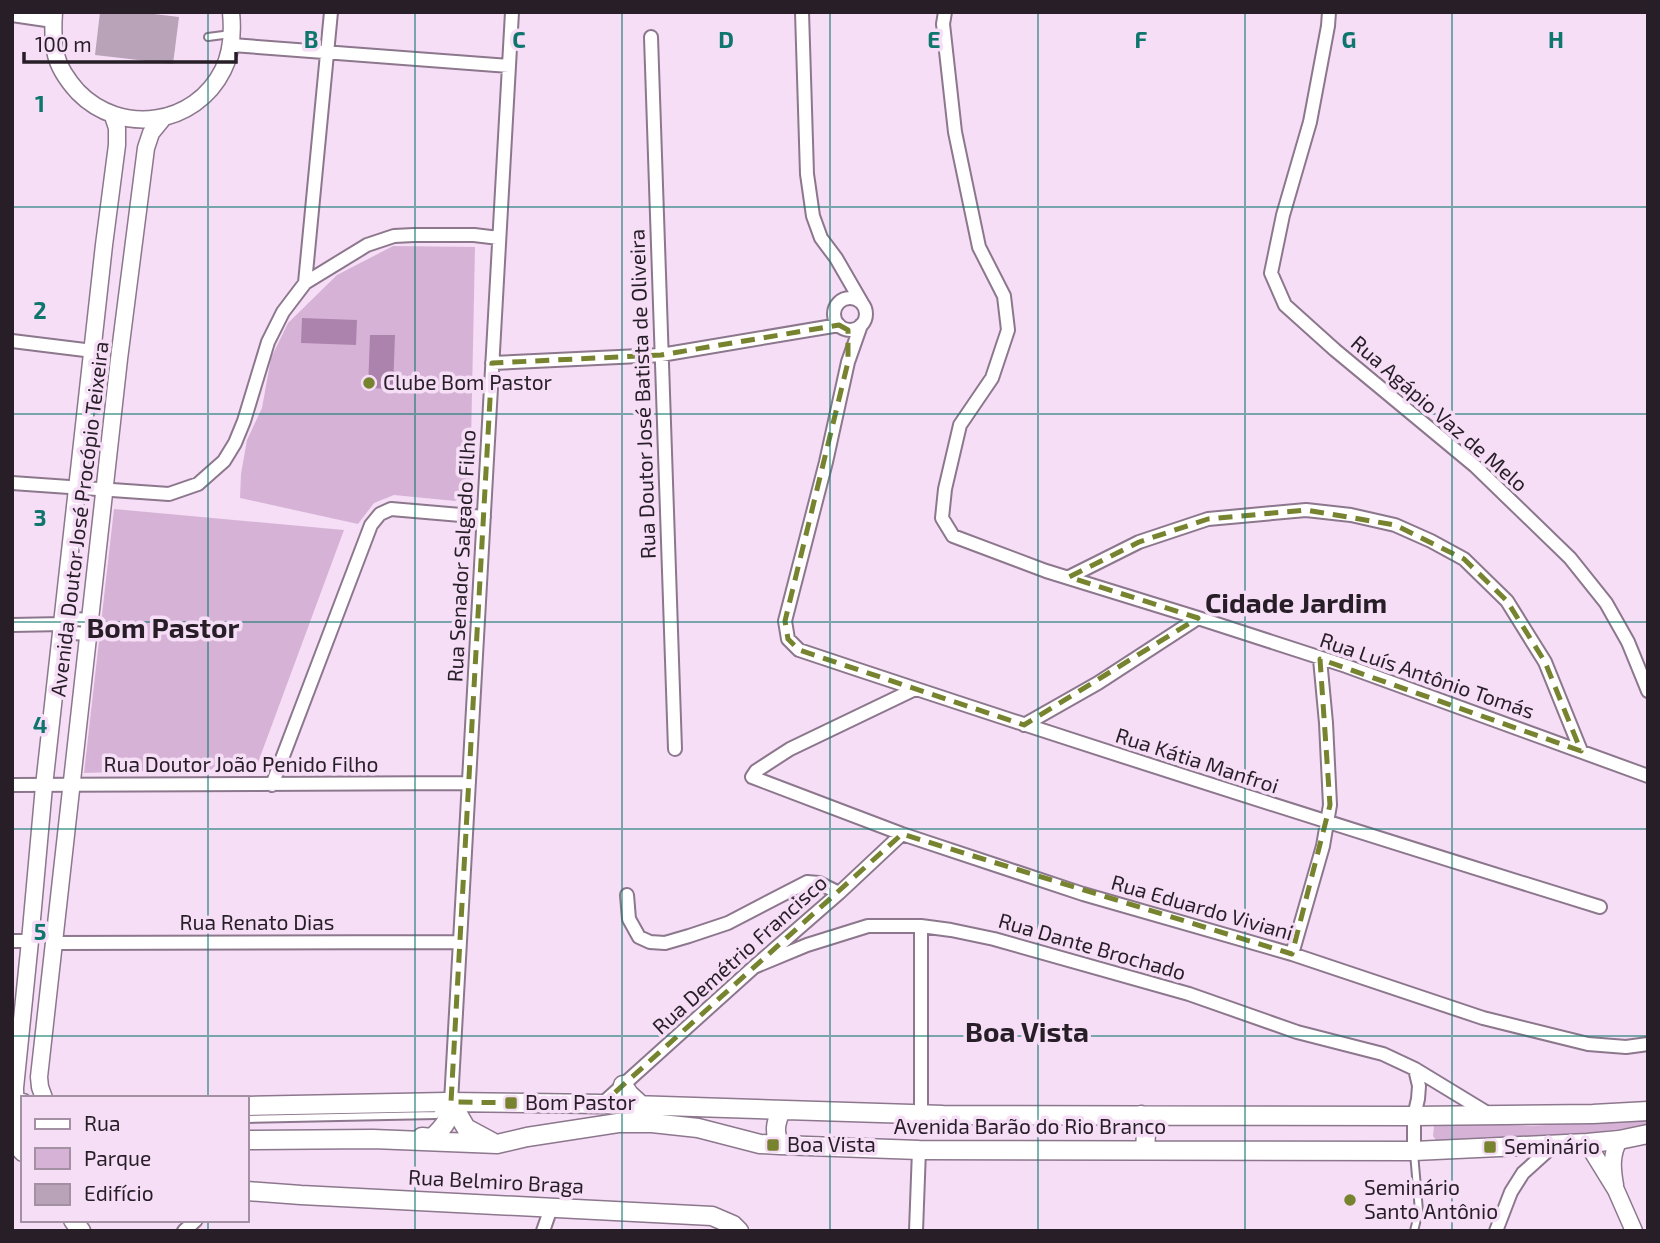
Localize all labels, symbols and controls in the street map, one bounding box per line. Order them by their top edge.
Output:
scale bar [24,21,236,65]
text: B [304,25,318,53]
text: C [512,25,526,53]
text: D [718,25,734,53]
text: E [927,25,941,53]
text: F [1135,25,1148,53]
text: G [1342,25,1356,53]
text: H [1548,25,1564,53]
text: 100 m [35,31,92,56]
text: 1 [35,89,45,117]
street label: Rua Doutor José Batista de Oliveira [623,229,660,560]
text: 2 [33,296,47,324]
street label: Rua Agápio Vaz de Melo [1347,330,1533,496]
street label: Avenida Doutor José Procópio Teixeira [44,340,113,698]
place label: Clube Bom Pastor [383,369,553,394]
marker: Clube Bom Pastor [361,375,377,391]
street label: Rua Senador Salgado Filho [441,429,480,683]
text: 3 [33,503,47,531]
district label: Cidade Jardim [1205,585,1387,619]
district label: Bom Pastor [86,610,240,644]
street label: Rua Luís Antônio Tomás [1317,626,1538,723]
text: 4 [33,710,47,738]
street label: Rua Kátia Manfroi [1113,721,1282,798]
street label: Rua Doutor João Penido Filho [104,751,378,776]
street label: Rua Demétrio Francisco [647,869,831,1039]
street label: Rua Eduardo Viviani [1109,869,1296,944]
street label: Rua Dante Brochado [996,907,1189,984]
street label: Rua Renato Dias [179,909,335,934]
text: 5 [34,917,46,945]
district label: Boa Vista [965,1014,1089,1048]
place label: Bom Pastor [525,1089,636,1114]
marker: Bom Pastor [503,1095,519,1111]
legend [21,1096,248,1222]
text: Rua [84,1110,120,1135]
street label: Avenida Barão do Rio Branco [894,1113,1166,1138]
place label: Boa Vista [787,1131,876,1156]
place label: Seminário [1504,1133,1600,1158]
marker: Boa Vista [765,1137,781,1153]
marker: Seminário [1482,1139,1498,1155]
text: Parque [84,1145,151,1170]
street label: Rua Belmiro Braga [407,1163,585,1198]
place label: Seminário Santo Antônio [1364,1174,1498,1223]
text: Edifício [84,1180,154,1205]
marker: Seminário Santo Antônio [1342,1192,1358,1208]

